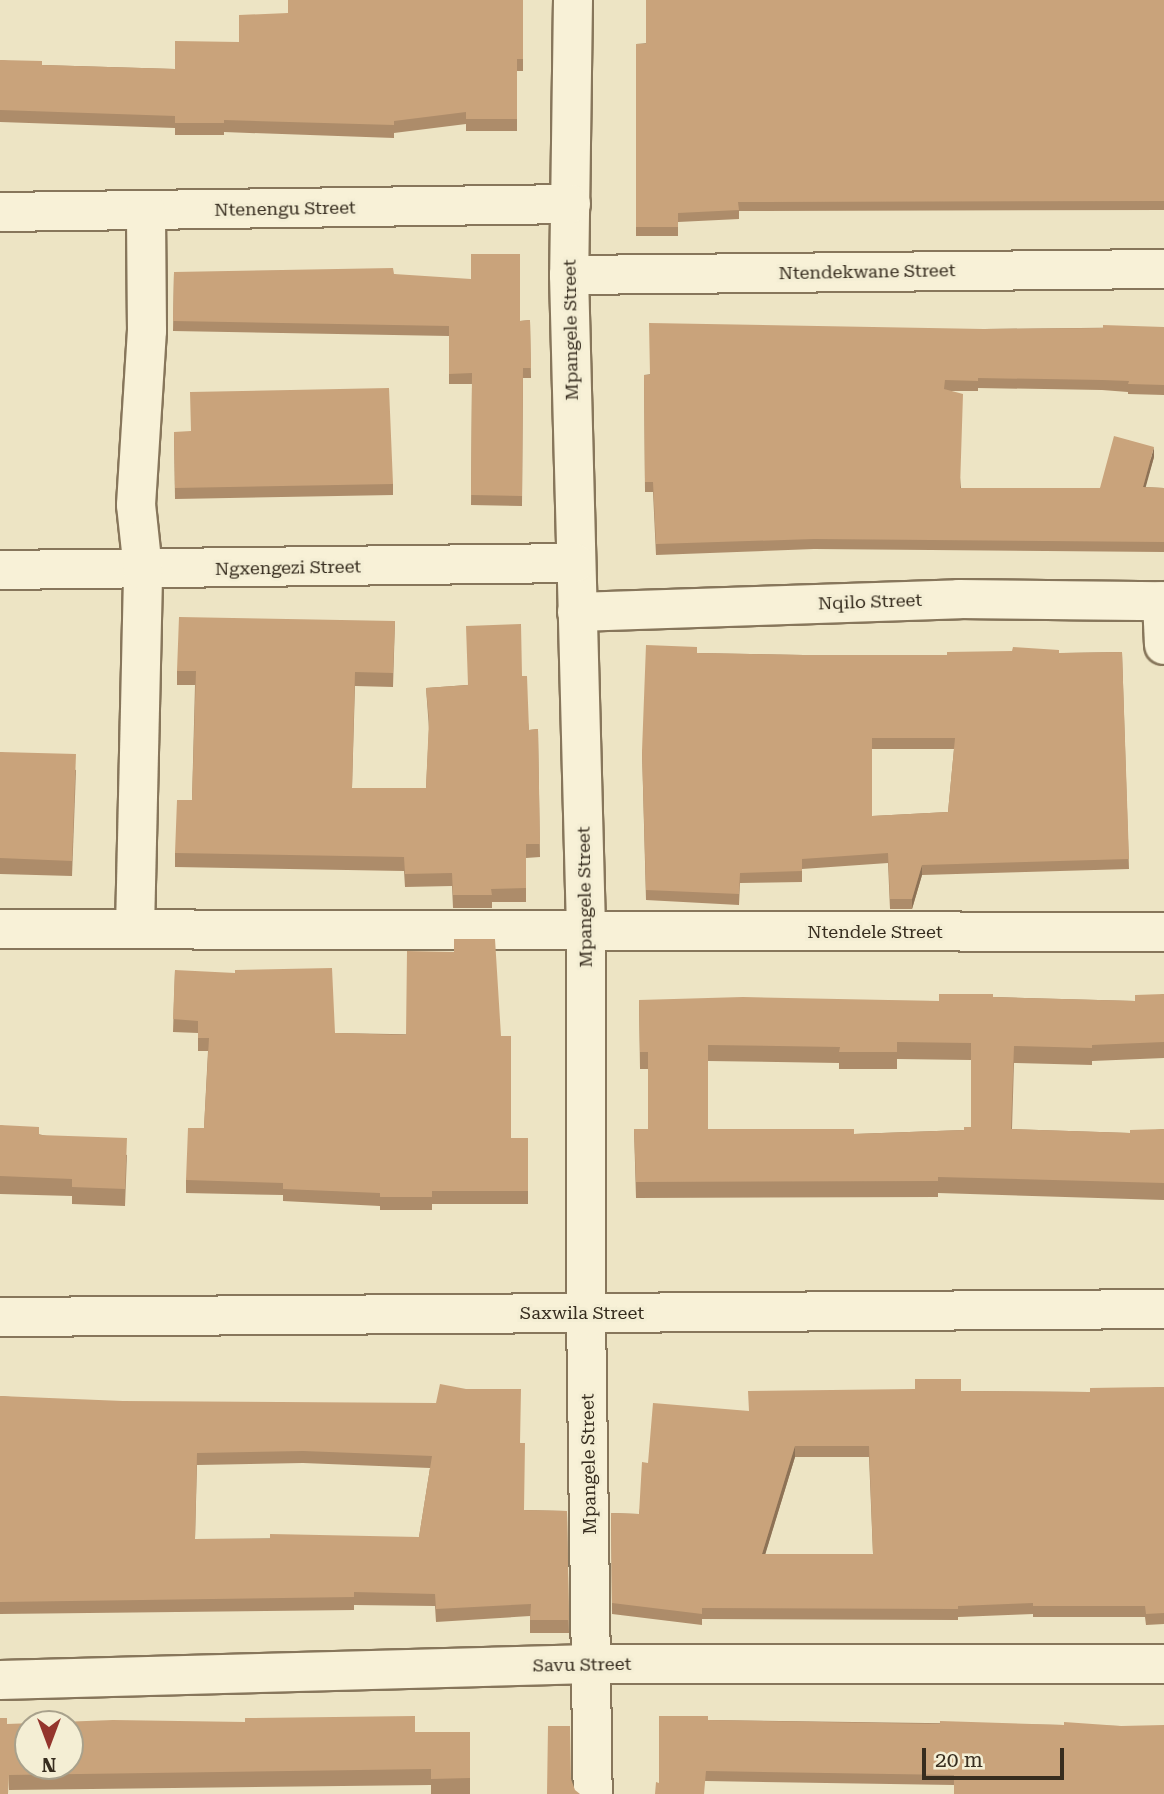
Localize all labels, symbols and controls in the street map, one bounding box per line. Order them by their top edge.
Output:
street label: Ntenengu Street [214,197,356,221]
street label: Mpangele Street [559,259,583,401]
street label: Ntendekwane Street [778,260,956,284]
street label: Ngxengezi Street [215,556,361,580]
street label: Nqilo Street [818,589,922,615]
street label: Mpangele Street [573,826,597,968]
street label: Ntendele Street [807,921,943,943]
street label: Saxwila Street [520,1302,644,1324]
street label: Mpangele Street [577,1393,601,1535]
street label: Savu Street [533,1653,631,1677]
north arrow [14,1710,84,1780]
scale bar [926,1734,1068,1778]
text: 20 m [935,1748,983,1772]
text: N [42,1753,56,1776]

